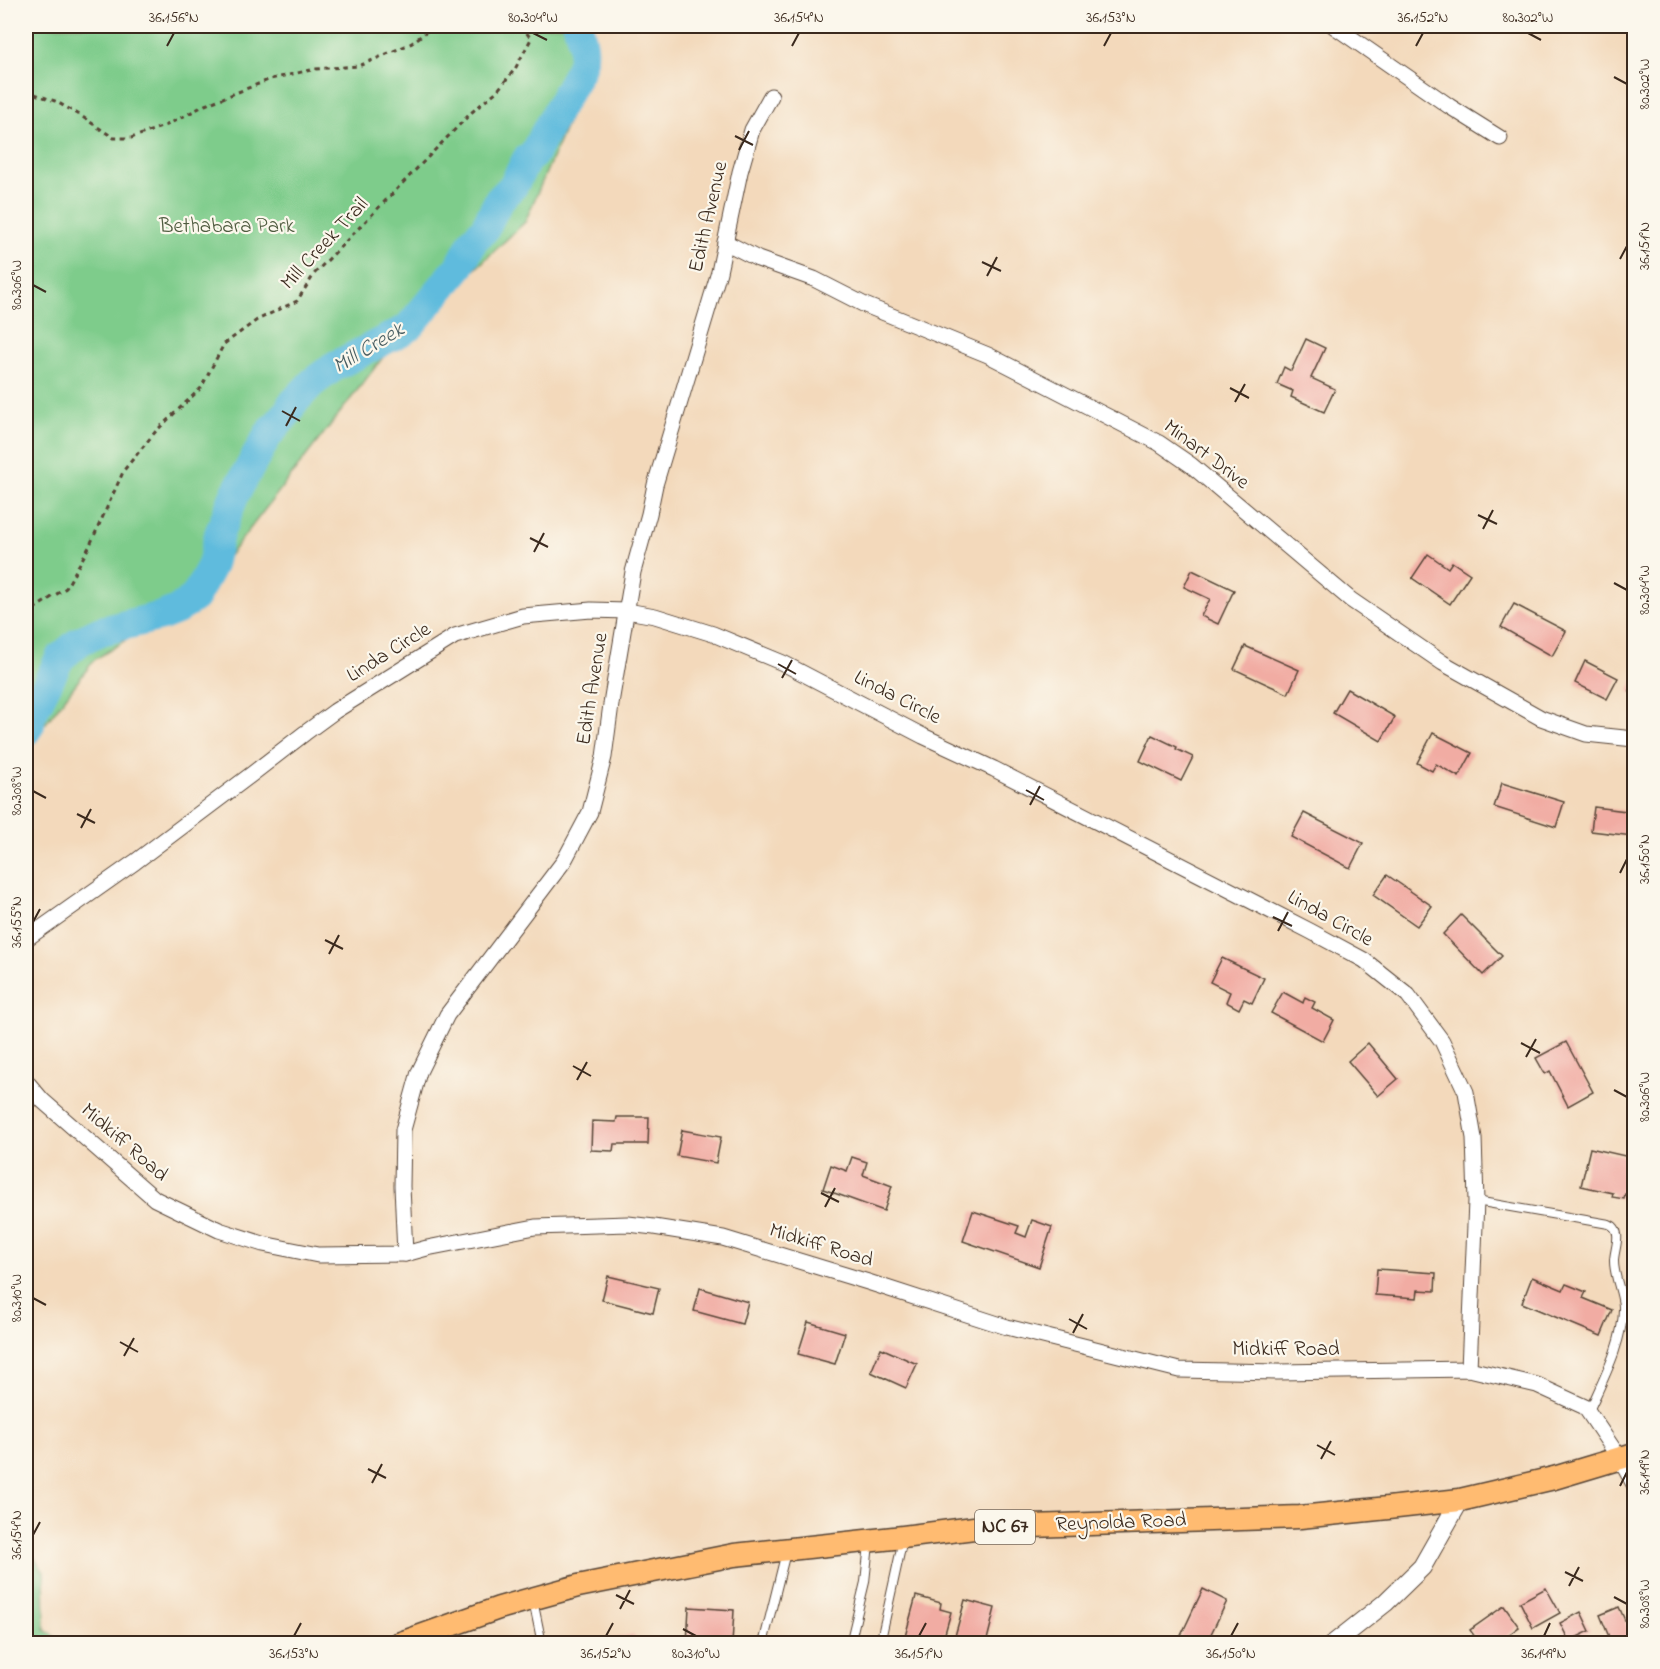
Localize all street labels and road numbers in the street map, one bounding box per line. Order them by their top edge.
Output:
street label: Edith Avenue [682,158,736,276]
street label: Mill Creek Trail [274,191,376,297]
street label: Minart Drive [1157,413,1256,498]
street label: Linda Circle [341,615,437,691]
street label: Edith Avenue [569,630,617,747]
street label: Linda Circle [848,663,946,733]
street label: Linda Circle [1281,883,1379,955]
street label: Midkiff Road [74,1096,174,1190]
street label: Midkiff Road [765,1216,877,1276]
street label: Midkiff Road [1232,1335,1340,1365]
street label: Reynolda Road [1055,1506,1187,1542]
road number: NC 67 [975,1510,1035,1544]

